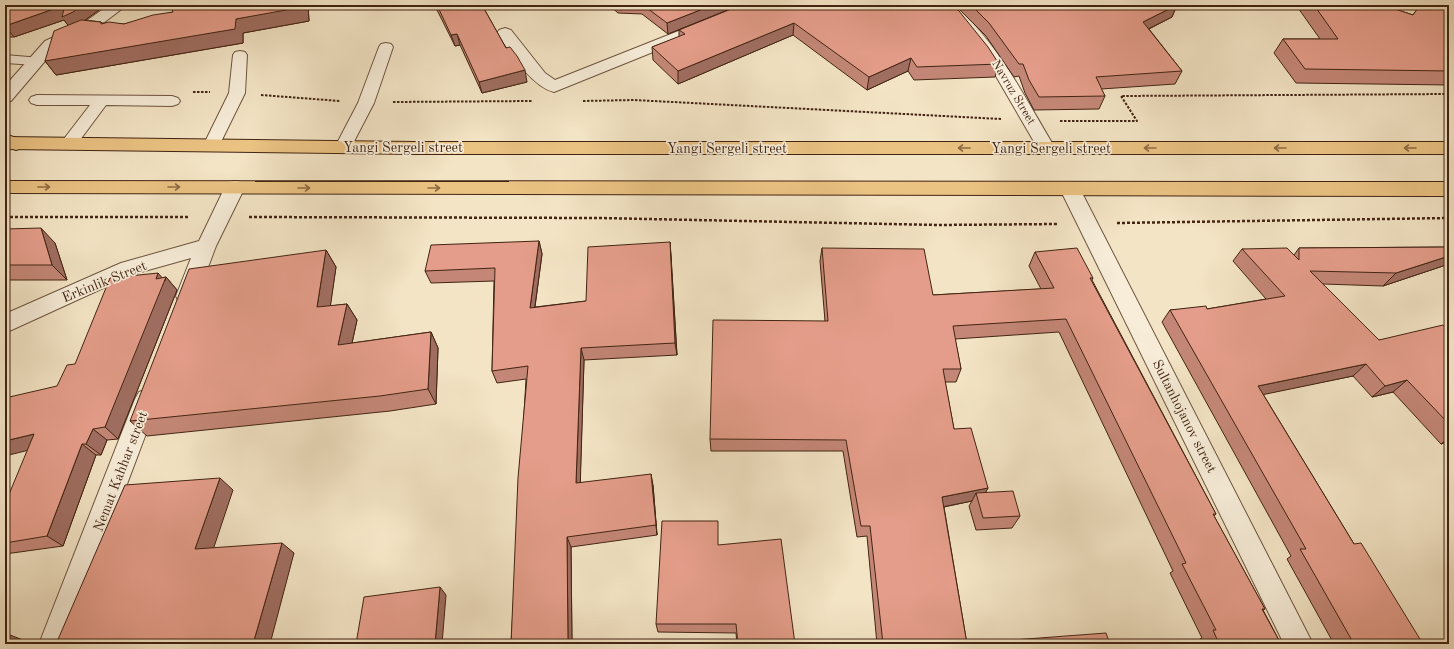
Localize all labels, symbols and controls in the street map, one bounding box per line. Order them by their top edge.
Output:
street label: Navruz Street [989,58,1037,127]
street label: Yangi Sergeli street [343,141,463,155]
street label: Yangi Sergeli street [667,142,787,156]
street label: Yangi Sergeli street [991,142,1111,156]
one-way arrow [958,144,971,152]
one-way arrow [1144,144,1157,152]
one-way arrow [1274,144,1287,152]
one-way arrow [1404,144,1417,152]
one-way arrow [37,183,50,191]
one-way arrow [167,183,180,191]
one-way arrow [297,184,310,192]
one-way arrow [427,184,440,192]
street label: Erkinlik Street [60,259,149,305]
street label: Sultanhojanov street [1149,358,1219,475]
street label: Nemat Kahhar street [91,409,150,534]

